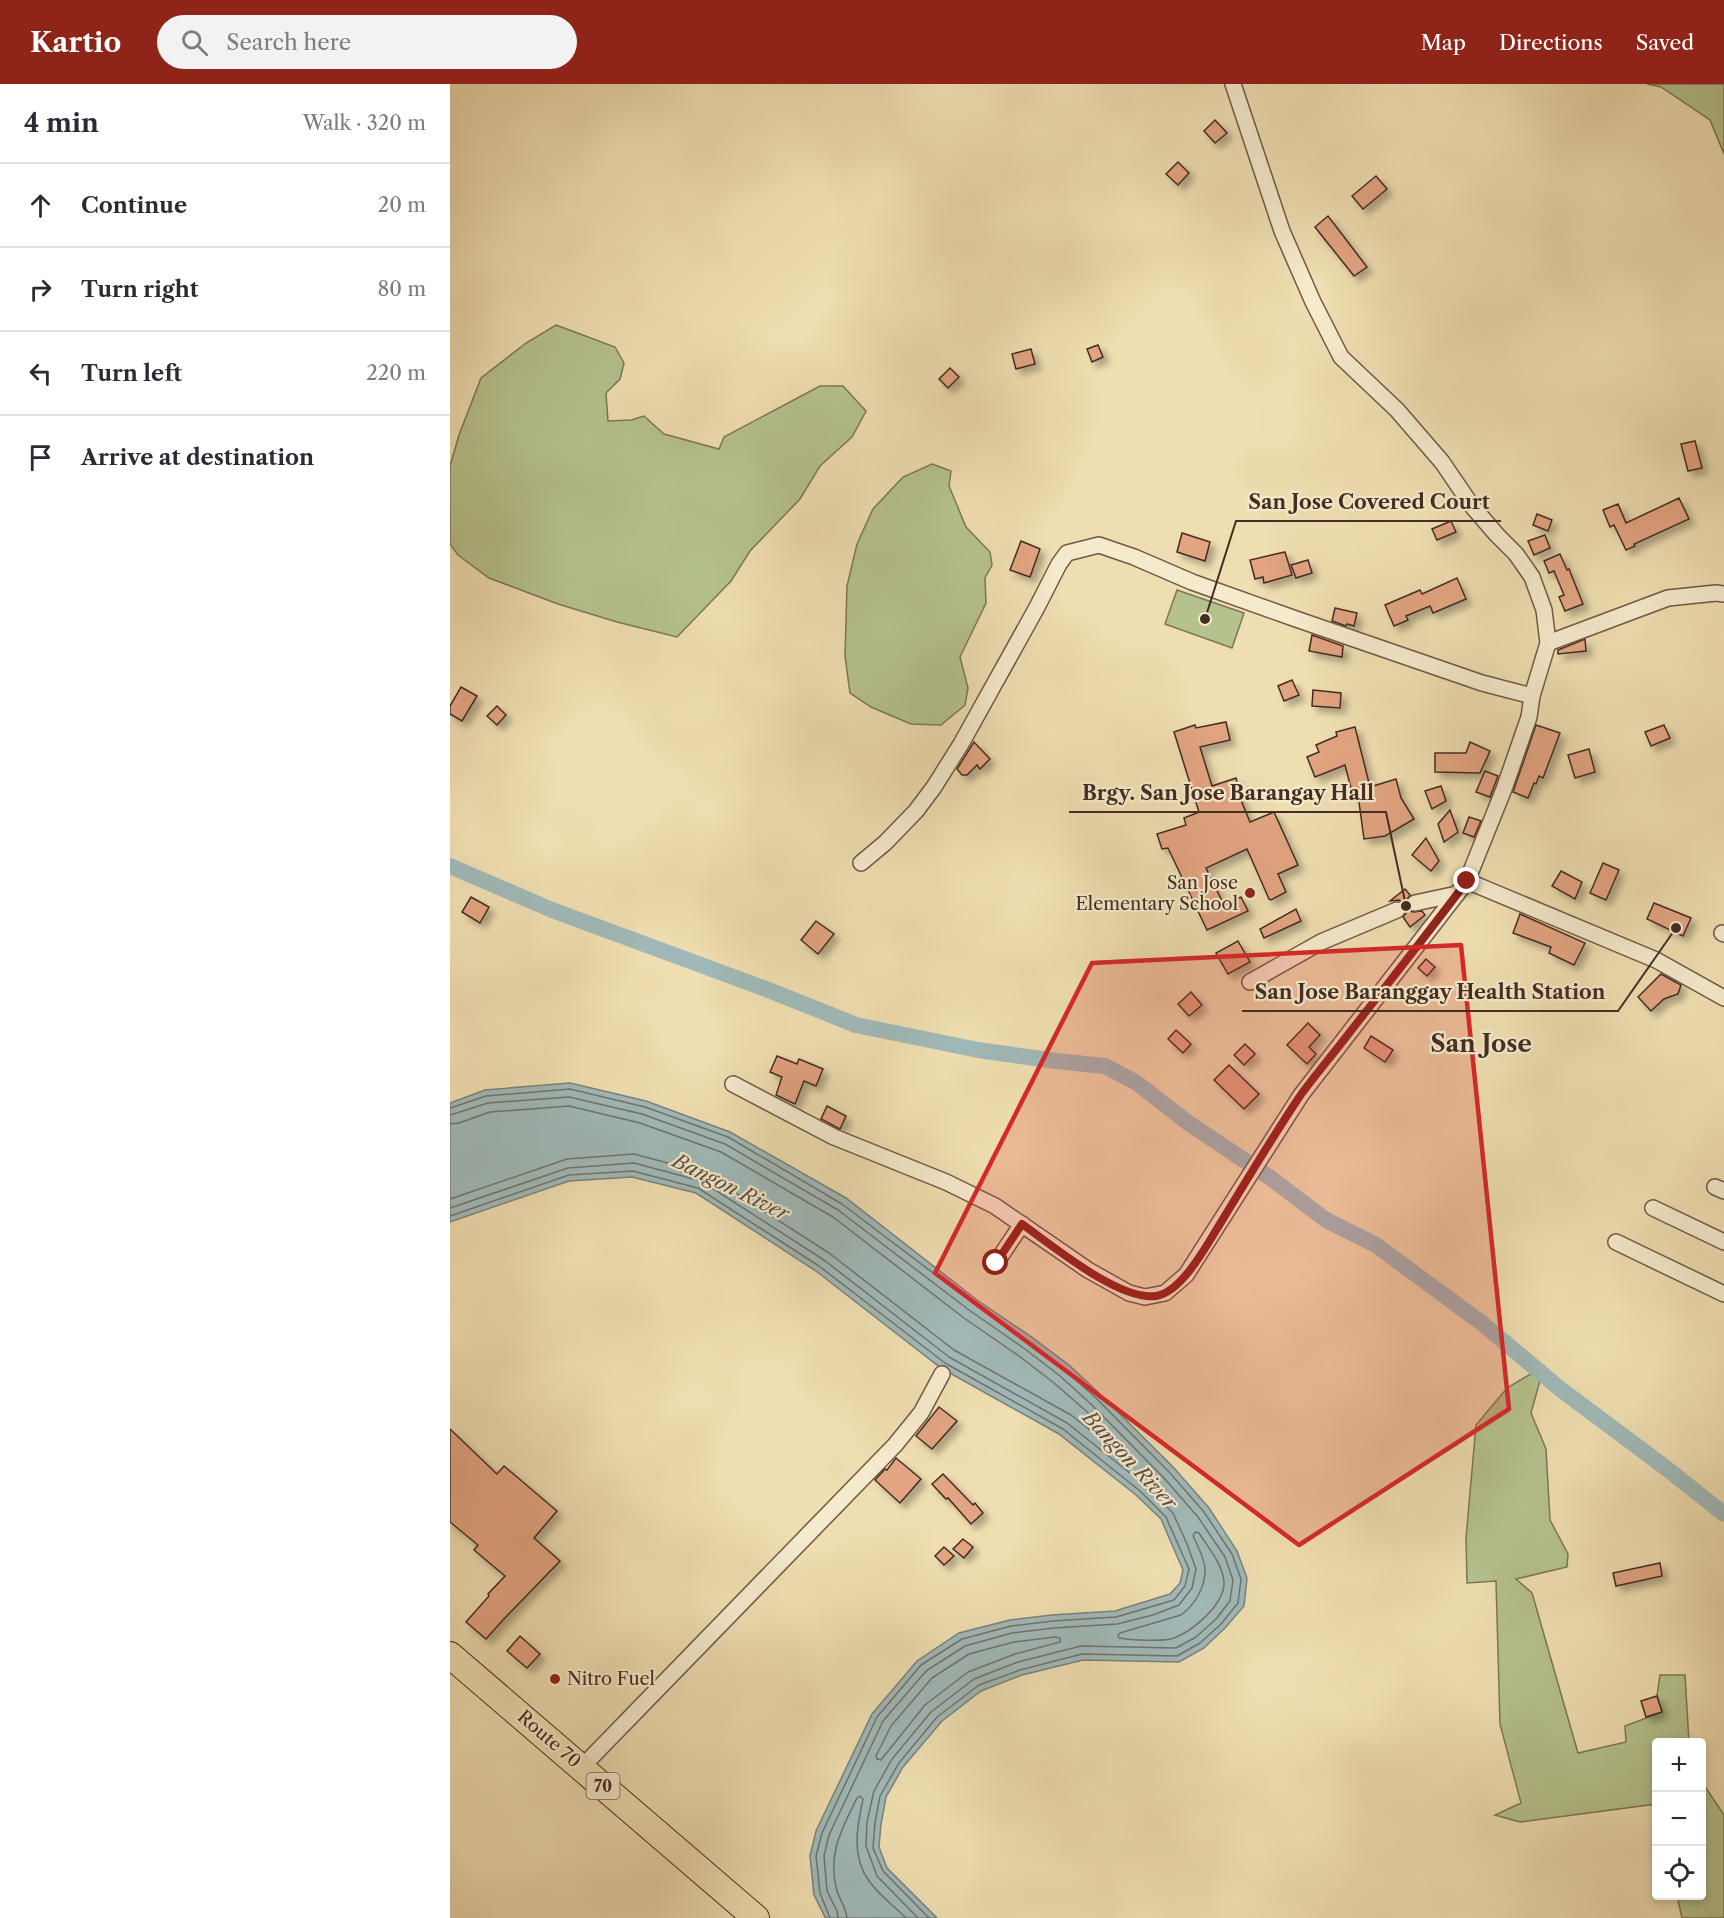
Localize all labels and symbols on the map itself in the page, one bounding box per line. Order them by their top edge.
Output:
callout: San Jose Covered Court [1236,483,1501,521]
text: San Jose Covered Court [1248,490,1490,514]
callout: Brgy. San Jose Barangay Hall [1069,774,1386,812]
text: Brgy. San Jose Barangay Hall [1082,781,1374,805]
route end [1453,867,1479,893]
place label: San Jose Elementary School [1075,872,1238,915]
marker: San Jose Elementary School [1243,886,1257,900]
callout: San Jose Baranggay Health Station [1242,973,1618,1011]
text: San Jose Baranggay Health Station [1255,980,1606,1004]
district label: San Jose [1430,1029,1532,1058]
water label: Bangon River [667,1148,795,1226]
route start [982,1249,1008,1275]
water label: Bangon River [1077,1404,1183,1516]
place label: Nitro Fuel [567,1668,655,1690]
marker: Nitro Fuel [548,1672,562,1686]
street label: Route 70 [513,1706,585,1772]
road number: 70 [586,1773,620,1799]

